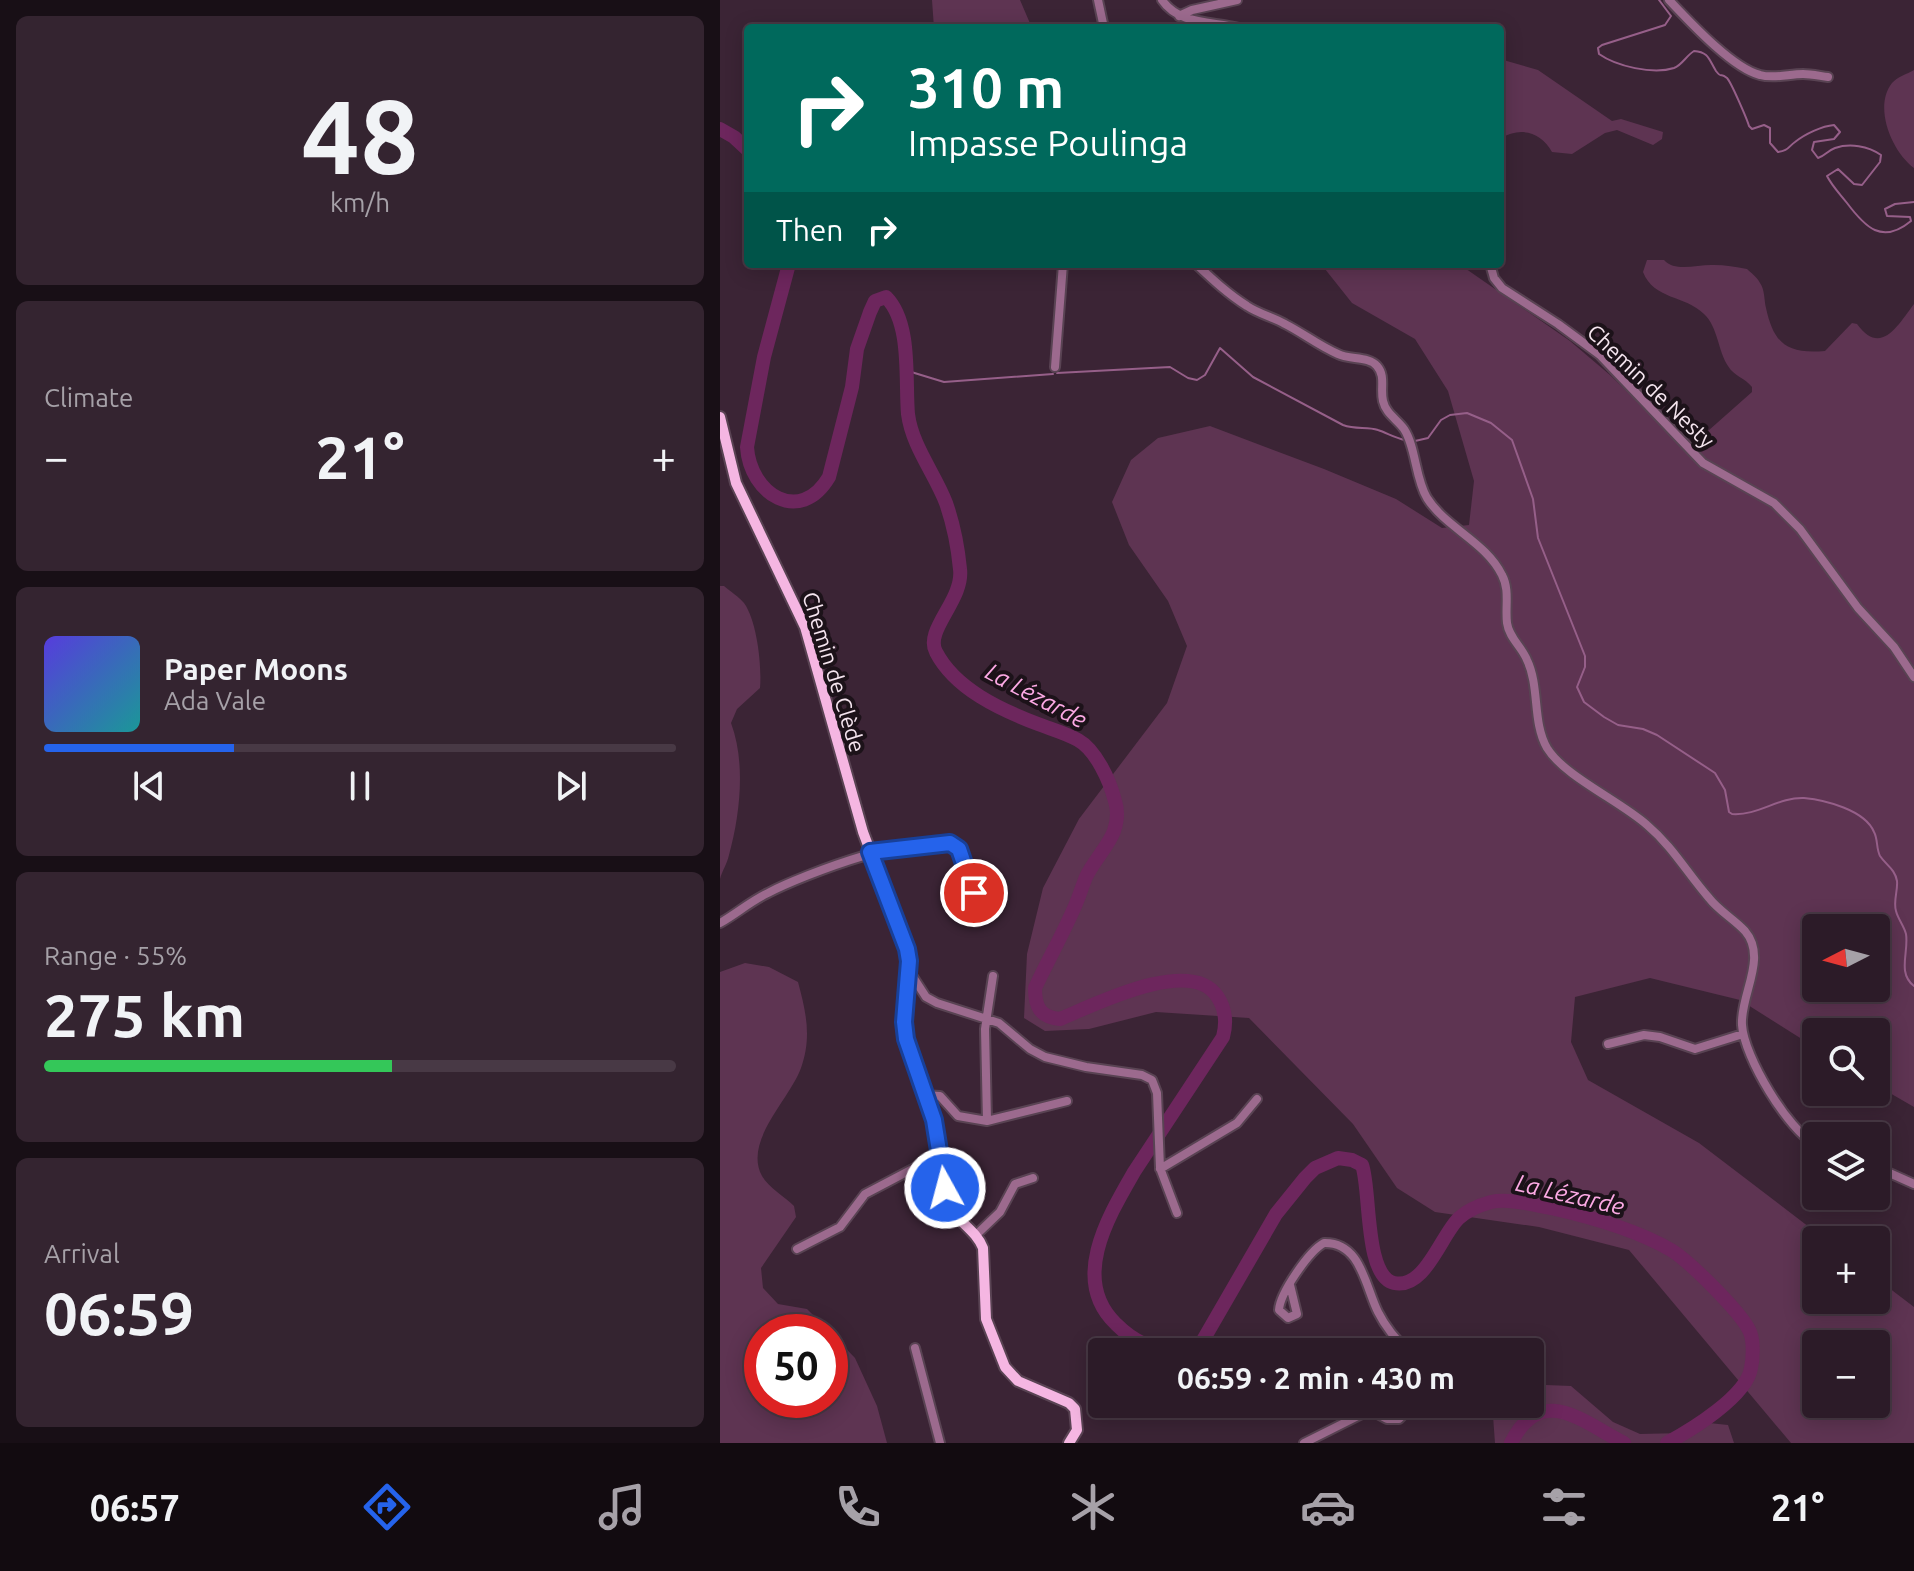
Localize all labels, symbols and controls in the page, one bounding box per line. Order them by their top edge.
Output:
icon: right [776,56,880,160]
text: 310 m [908,56,1064,119]
text: 48 [301,77,419,194]
text: Impasse Poulinga [908,122,1188,163]
text: km/h [330,188,390,217]
icon: right [860,208,904,252]
text: Then [776,213,844,247]
street label: Chemin de Nesty [1583,319,1720,453]
text: Climate [44,383,133,412]
text: 21° [316,423,404,490]
text: − [44,432,69,481]
text: + [651,432,676,481]
street label: Chemin de Clède [798,589,871,755]
text: Paper Moons [164,652,348,686]
water label: La Lézarde [981,658,1091,733]
text: Ada Vale [164,686,266,715]
icon: previous [127,764,171,808]
icon: pause [338,764,382,808]
icon: next [549,764,593,808]
pin [940,859,1008,927]
icon: arrive [952,871,996,915]
north arrow [1802,914,1890,1002]
map controls [1802,914,1890,1418]
text: Range · 55% [44,941,187,970]
text: 275 km [44,981,245,1048]
button: search [1802,1018,1890,1106]
button: layers [1802,1122,1890,1210]
position arrow [903,1146,987,1230]
water label: La Lézarde [1513,1169,1627,1220]
button: + [1802,1226,1890,1314]
text: Arrival [44,1239,120,1268]
text: 06:59 [44,1279,194,1346]
speed limit sign: 50 [744,1314,848,1418]
button: − [1802,1330,1890,1418]
text: 06:59 · 2 min · 430 m [1177,1361,1455,1395]
icon: directions [359,1479,415,1535]
icon: music [594,1479,650,1535]
icon: phone [830,1479,886,1535]
icon: climate [1065,1479,1121,1535]
icon: car [1300,1479,1356,1535]
icon: filters [1536,1479,1592,1535]
text: 06:57 [90,1487,180,1528]
text: 21° [1771,1487,1824,1528]

